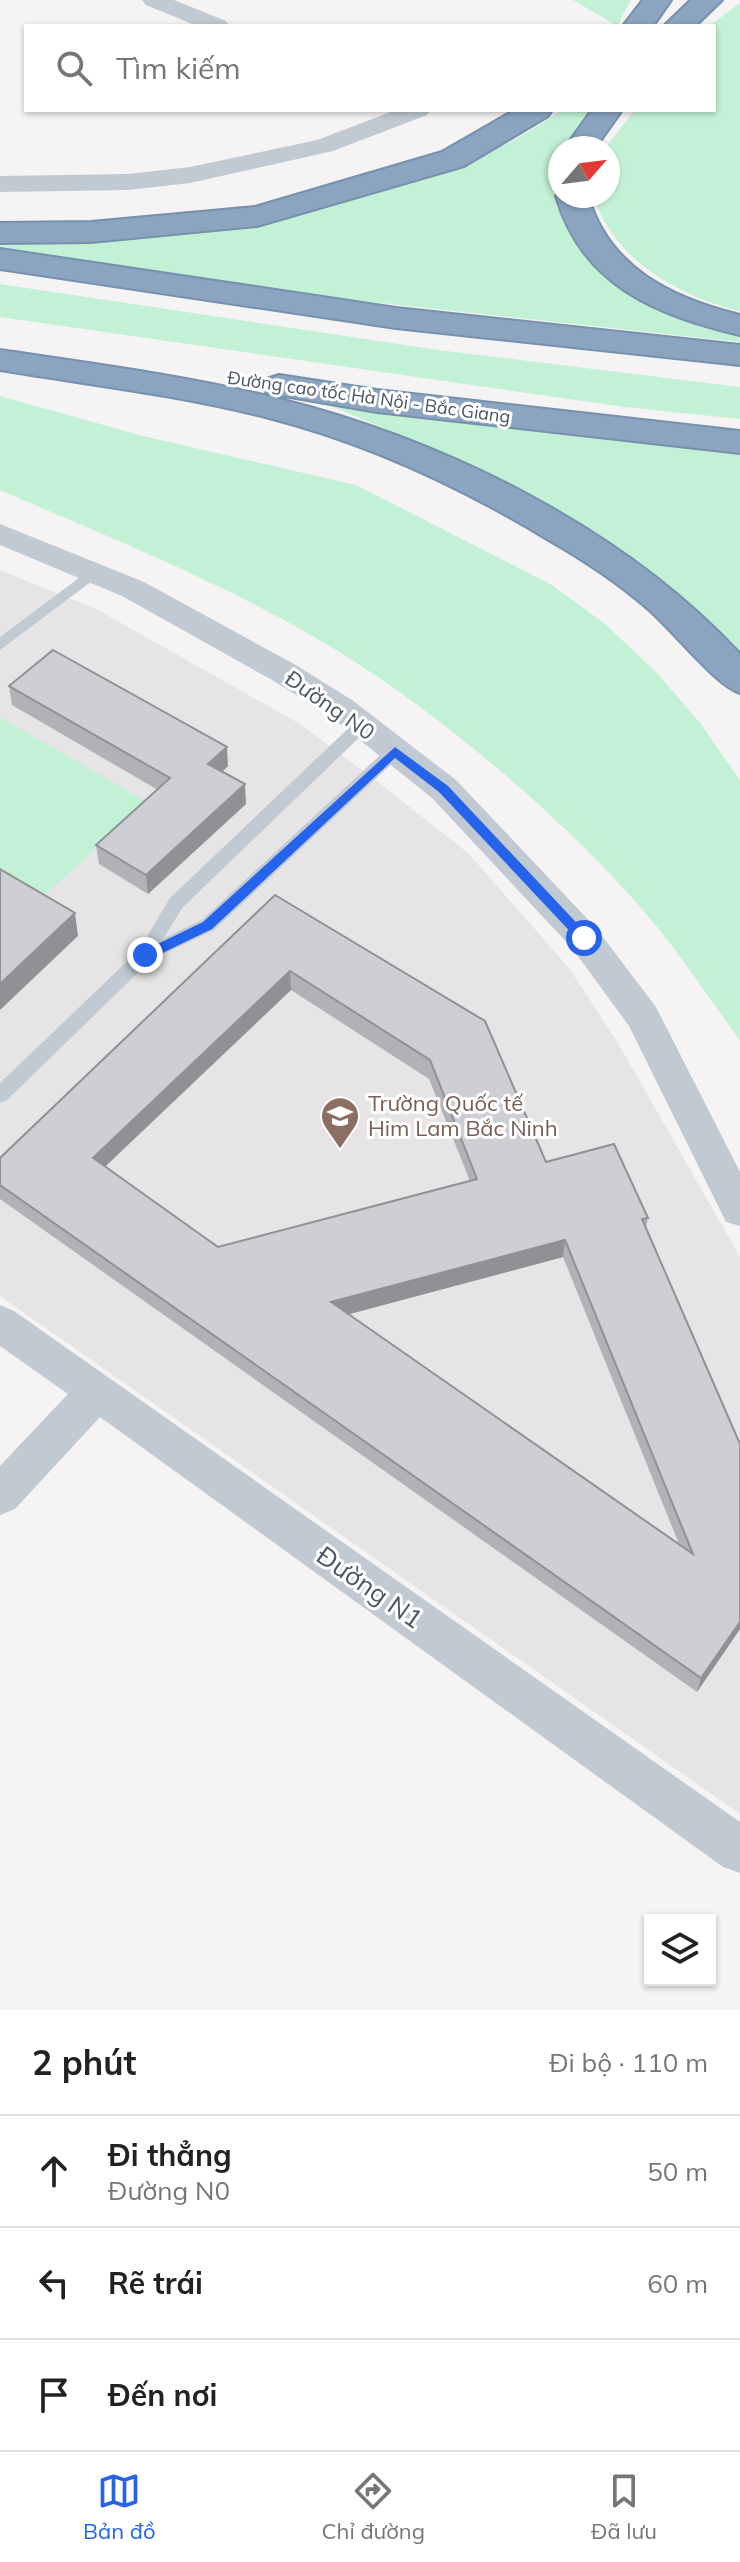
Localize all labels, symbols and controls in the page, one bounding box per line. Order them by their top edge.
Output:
search box [24,24,716,112]
icon: search [52,46,96,90]
text: Tìm kiếm [116,49,241,87]
north arrow [548,136,620,208]
street label: Đường cao tốc Hà Nội - Bắc Giang [226,366,512,428]
street label: Đường N0 [280,664,380,746]
route start [566,920,602,956]
route end [127,937,163,973]
place label: Trường Quốc tế Him Lam Bắc Ninh [368,1089,558,1142]
school or university icon: Trường Quốc tế Him Lam Bắc Ninh [319,1095,361,1150]
street label: Đường N1 [311,1538,429,1636]
map controls [644,1914,716,1986]
button: layers [644,1914,716,1986]
text: 2 phút [32,2041,136,2084]
text: Đi bộ · 110 m [549,2046,708,2079]
text: Đi thẳng [108,2136,232,2174]
icon: ahead [32,2149,76,2193]
text: 50 m [647,2155,708,2188]
text: Đường N0 [108,2174,230,2207]
icon: left [32,2261,76,2305]
text: Rẽ trái [108,2264,203,2302]
text: 60 m [647,2267,708,2300]
icon: arrive [32,2373,76,2417]
text: Đến nơi [108,2376,217,2414]
tab: Bản đồ [83,2469,156,2545]
tab: Chỉ đường [321,2469,425,2545]
tab: Đã lưu [591,2469,657,2545]

